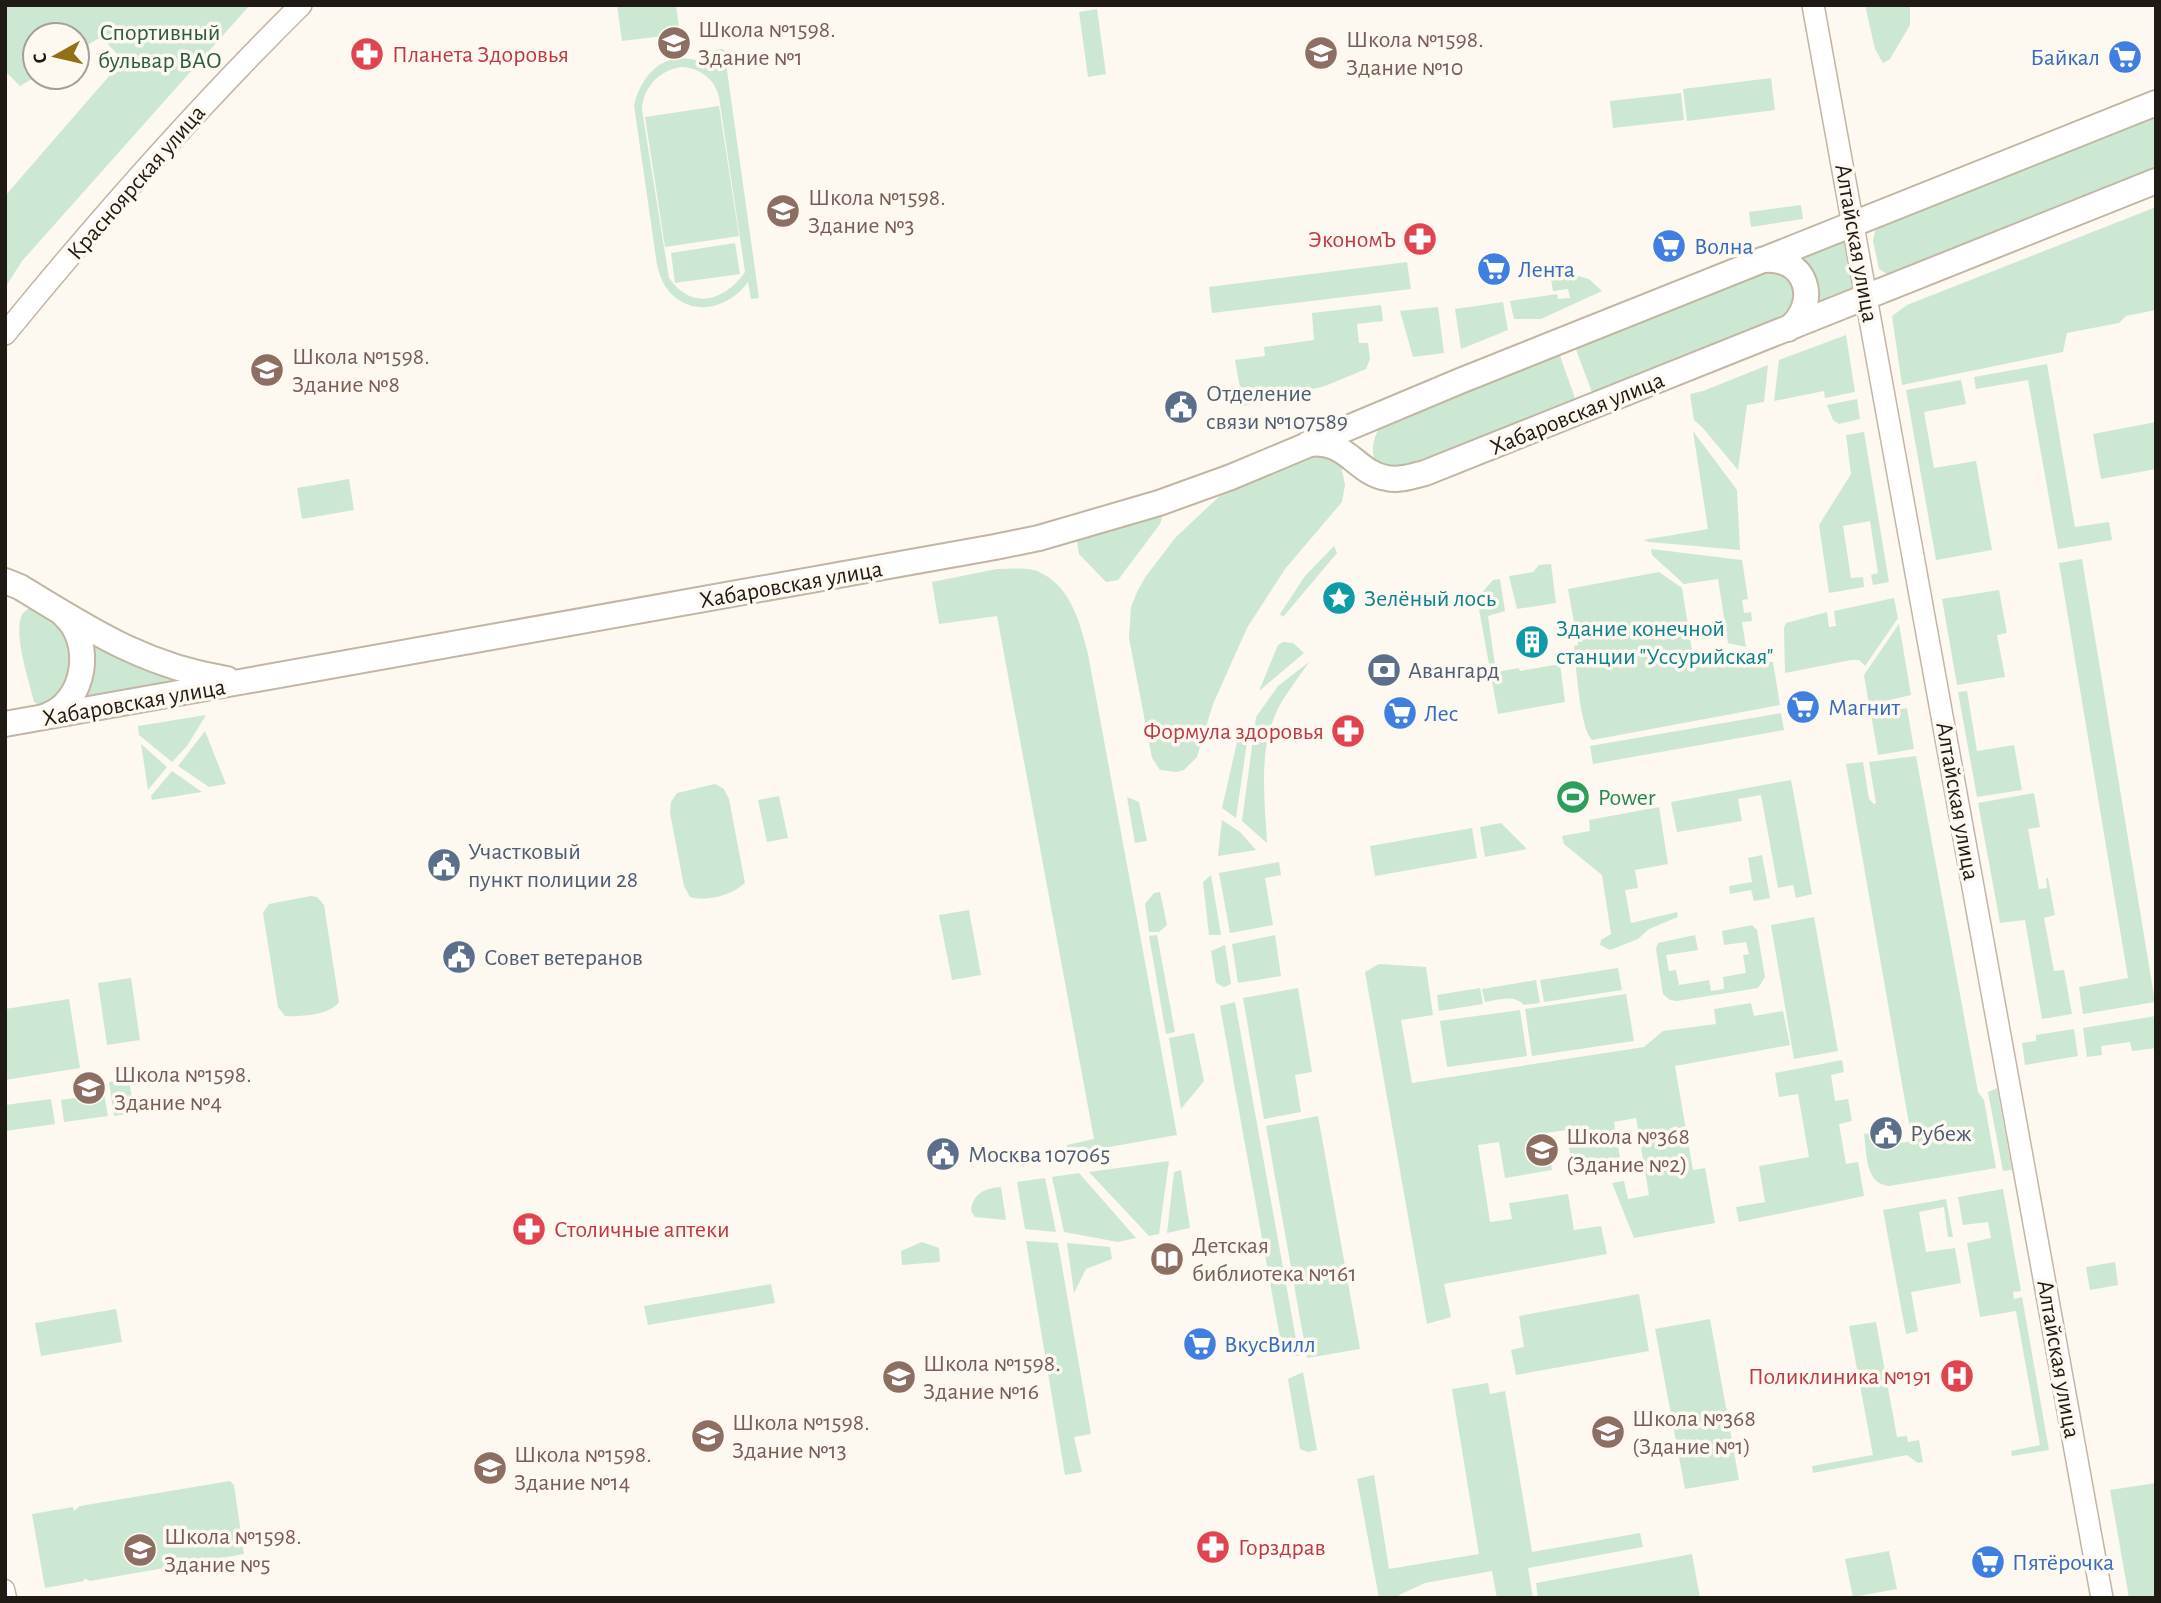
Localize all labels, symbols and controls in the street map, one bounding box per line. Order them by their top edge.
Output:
place label: Школа №1598. Здание №1 [698,18,836,70]
north arrow [21,21,91,91]
park label: Спортивный бульвар ВАО [98,21,222,73]
school or university icon: Школа №1598. Здание №1 [655,24,693,62]
place label: Школа №1598. Здание №10 [1346,28,1484,80]
school or university icon: Школа №1598. Здание №10 [1302,34,1340,72]
pharmacy icon: Планета Здоровья [348,35,386,73]
supermarket icon: Байкал [2106,38,2144,76]
place label: Планета Здоровья [392,43,569,67]
place label: Байкал [2030,46,2100,70]
text: С [31,52,51,65]
street label: Красноярская улица [63,101,210,265]
street label: Алтайская улица [1830,162,1882,324]
place label: Школа №1598. Здание №3 [808,186,946,238]
school or university icon: Школа №1598. Здание №3 [764,192,802,230]
pharmacy icon: ЭкономЪ [1401,220,1439,258]
supermarket icon: Волна [1650,227,1688,265]
place label: ЭкономЪ [1308,228,1396,252]
place label: Волна [1694,235,1754,259]
supermarket icon: Лента [1475,250,1513,288]
place label: Лента [1518,258,1575,282]
place label: Школа №1598. Здание №8 [292,345,430,397]
school or university icon: Школа №1598. Здание №8 [248,351,286,389]
street label: Хабаровская улица [1487,368,1668,460]
place label: Отделение связи №107589 [1206,382,1348,434]
public building icon: Отделение связи №107589 [1162,388,1200,426]
street label: Хабаровская улица [698,557,885,613]
place icon: Зелёный лось [1320,579,1358,617]
place label: Зелёный лось [1364,587,1496,611]
place label: Здание конечной станции "Уссурийская" [1556,617,1774,669]
building icon: Здание конечной станции "Уссурийская" [1513,623,1551,661]
bank icon: Авангард [1365,651,1403,689]
place label: Авангард [1408,659,1500,683]
street label: Хабаровская улица [41,675,228,731]
supermarket icon: Магнит [1784,688,1822,726]
supermarket icon: Лес [1381,694,1419,732]
place label: Магнит [1828,696,1900,720]
place label: Лес [1424,702,1459,726]
pharmacy icon: Формула здоровья [1329,712,1367,750]
place label: Формула здоровья [1143,720,1324,744]
street label: Алтайская улица [1931,720,1983,882]
sports icon: Power [1554,778,1592,816]
place label: Power [1598,786,1656,810]
place label: Участковый пункт полиции 28 [468,840,638,892]
public building icon: Участковый пункт полиции 28 [425,846,463,884]
public building icon: Совет ветеранов [440,938,478,976]
place label: Совет ветеранов [484,946,643,970]
place label: Школа №1598. Здание №4 [114,1063,252,1115]
school or university icon: Школа №1598. Здание №4 [70,1069,108,1107]
public building icon: Рубеж [1867,1114,1905,1152]
place label: Рубеж [1910,1122,1972,1146]
place label: Школа №368 (Здание №2) [1566,1125,1690,1177]
school or university icon: Школа №368 (Здание №2) [1523,1131,1561,1169]
public building icon: Москва 107065 [924,1135,962,1173]
place label: Москва 107065 [968,1143,1110,1167]
pharmacy icon: Столичные аптеки [510,1210,548,1248]
place label: Столичные аптеки [554,1218,730,1242]
place label: Детская библиотека №161 [1192,1234,1357,1286]
library icon: Детская библиотека №161 [1148,1240,1186,1278]
street label: Алтайская улица [2032,1278,2084,1440]
supermarket icon: ВкусВилл [1181,1325,1219,1363]
place label: ВкусВилл [1224,1333,1316,1357]
place label: Школа №1598. Здание №16 [923,1352,1061,1404]
hospital icon: Поликлиника №191 [1938,1357,1976,1395]
school or university icon: Школа №1598. Здание №16 [880,1358,918,1396]
place label: Поликлиника №191 [1748,1365,1932,1389]
place label: Школа №368 (Здание №1) [1632,1407,1756,1459]
place label: Школа №1598. Здание №13 [732,1411,870,1463]
school or university icon: Школа №368 (Здание №1) [1589,1413,1627,1451]
school or university icon: Школа №1598. Здание №13 [689,1417,727,1455]
place label: Школа №1598. Здание №14 [514,1443,652,1495]
school or university icon: Школа №1598. Здание №14 [471,1449,509,1487]
place label: Школа №1598. Здание №5 [164,1525,302,1577]
pharmacy icon: Горздрав [1194,1528,1232,1566]
school or university icon: Школа №1598. Здание №5 [121,1531,159,1569]
place label: Горздрав [1238,1536,1326,1560]
supermarket icon: Пятёрочка [1969,1543,2007,1581]
place label: Пятёрочка [2012,1551,2114,1575]

